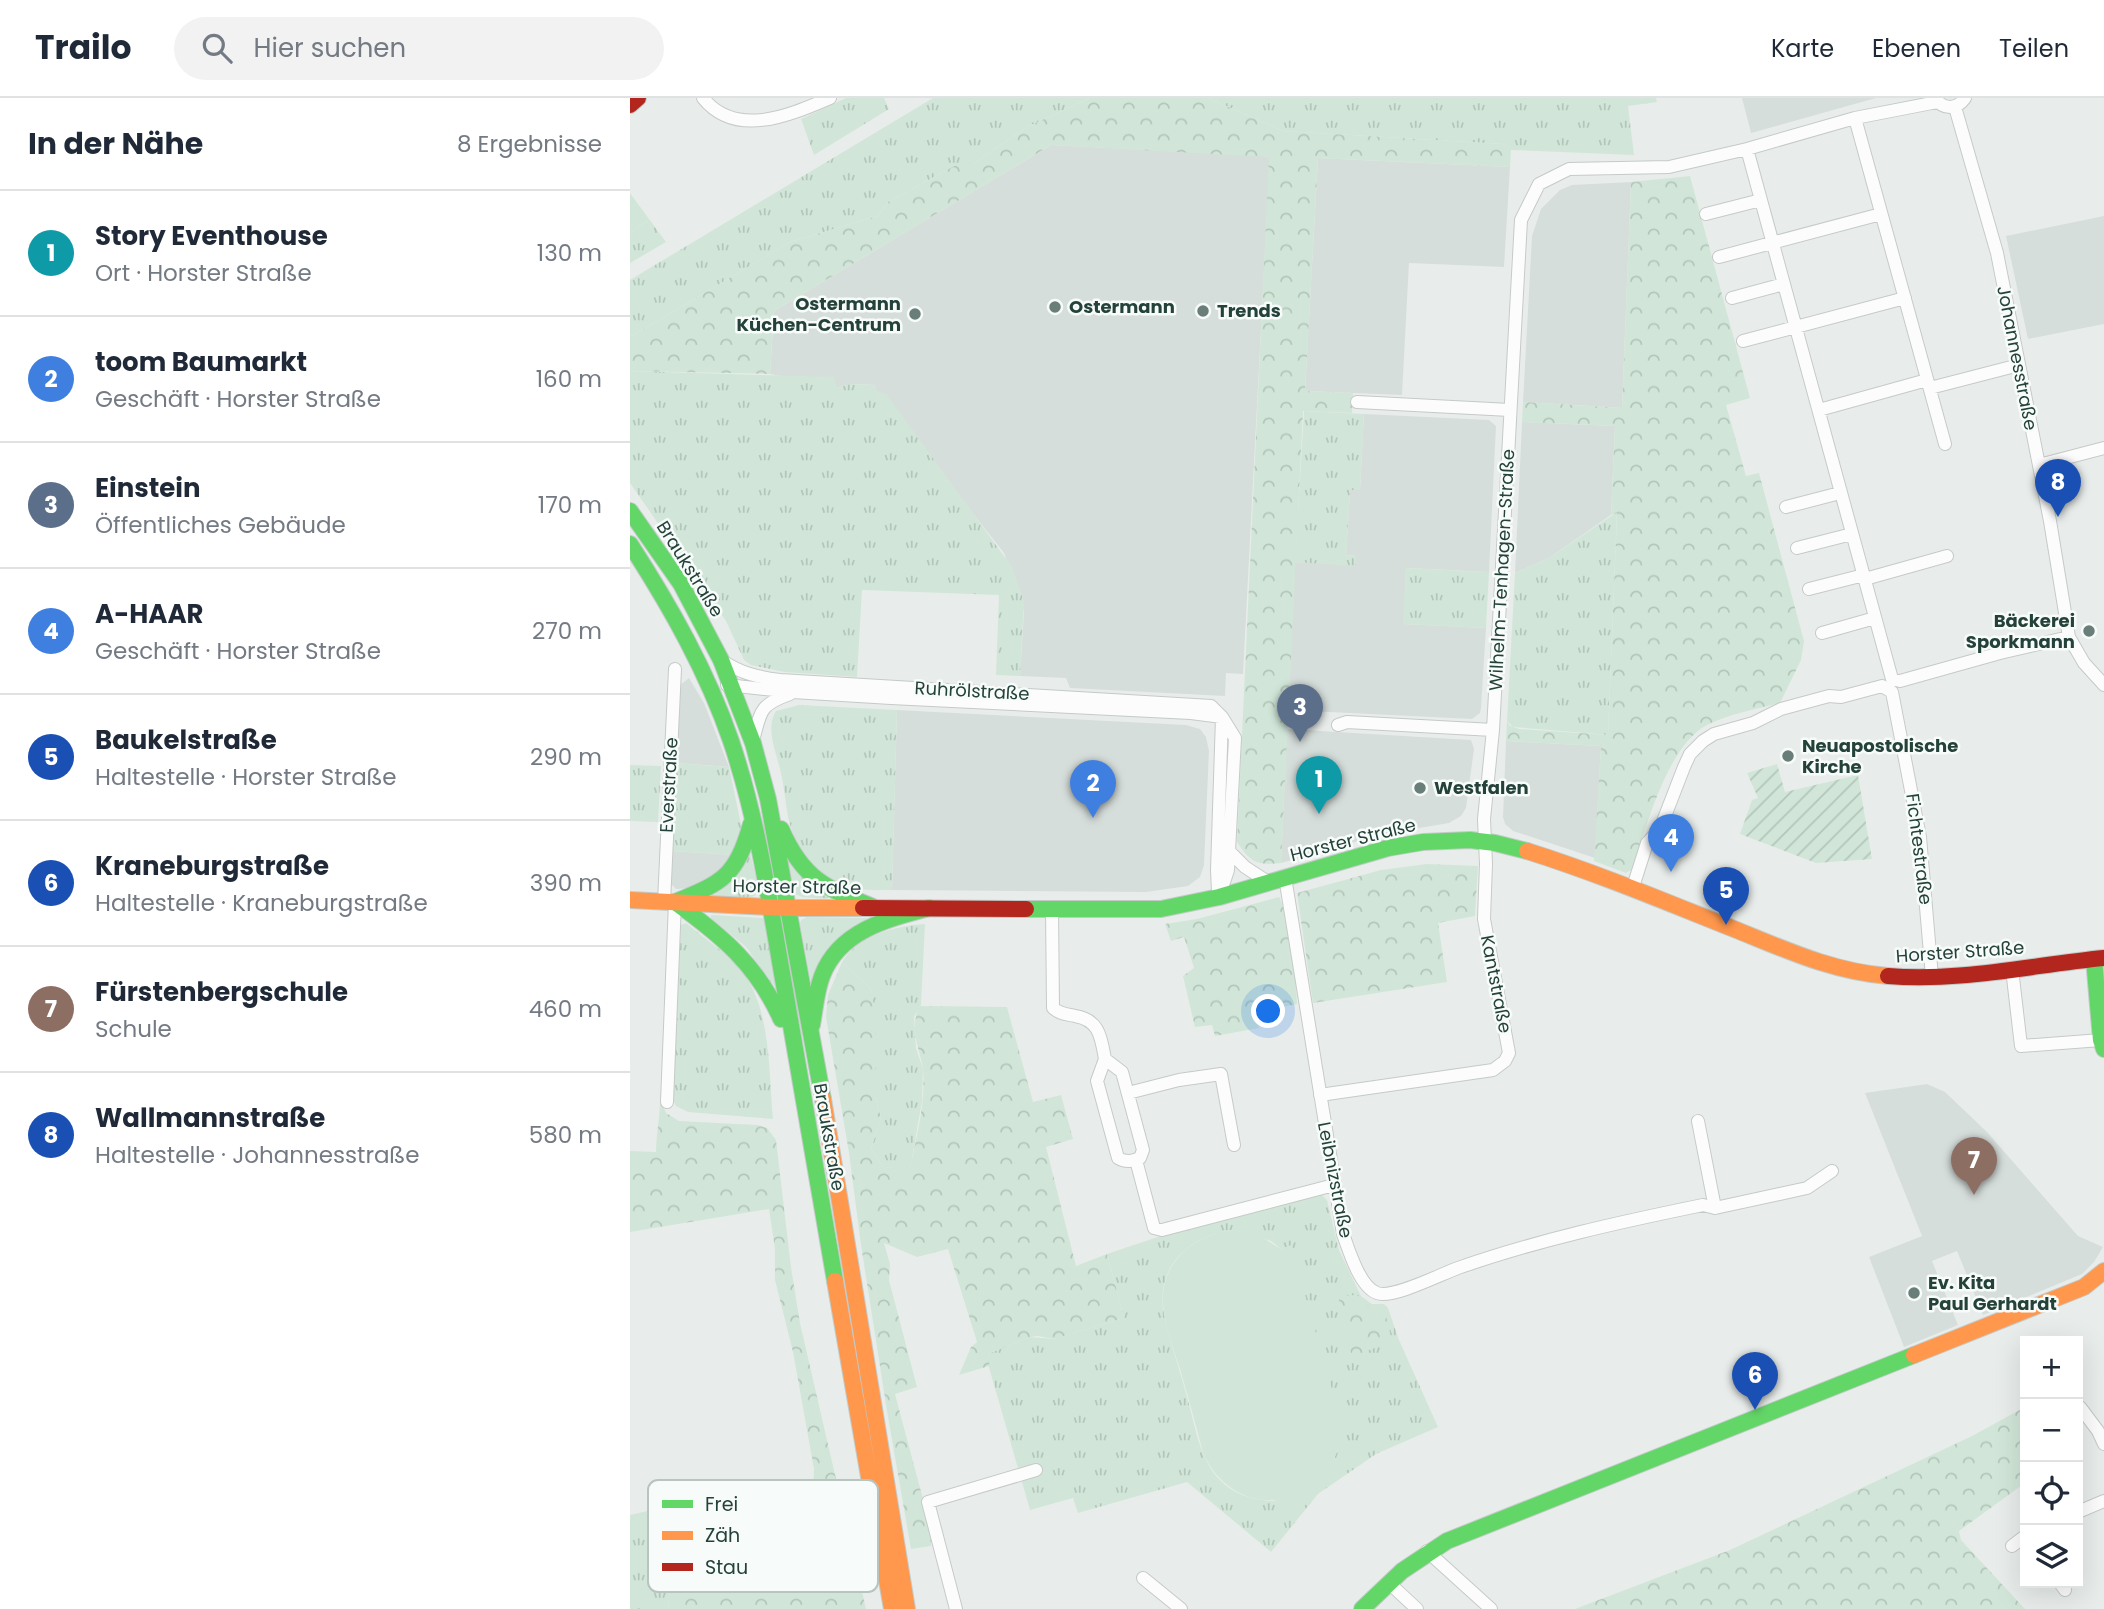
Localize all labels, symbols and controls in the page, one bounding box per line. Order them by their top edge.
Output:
search box [174,17,664,80]
text: Trailo [35,24,132,71]
icon: search [198,29,236,67]
text: Hier suchen [254,30,406,66]
text: Karte [1771,32,1834,65]
text: Ebenen [1872,32,1961,65]
text: Teilen [1999,32,2069,65]
text: In der Nähe [28,122,203,165]
text: 8 Ergebnisse [457,128,602,160]
text: Story Eventhouse [95,218,328,254]
text: 1 [47,237,55,269]
text: 130 m [537,237,602,269]
text: Ort · Horster Straße [95,257,312,289]
street label: Johannesstraße [1991,284,2044,432]
place label: Ostermann Küchen-Centrum [736,291,901,337]
place label: Ostermann [1069,294,1175,319]
place label: Trends [1217,298,1281,323]
marker: Ostermann [1047,299,1063,315]
marker: Trends [1195,303,1211,319]
marker: Ostermann Küchen-Centrum [907,306,923,322]
text: toom Baumarkt [95,344,307,380]
text: 2 [44,363,58,395]
text: 160 m [536,363,602,395]
text: Geschäft · Horster Straße [95,383,381,415]
street label: Wilhelm-Tenhagen-Straße [1483,448,1520,692]
pin: 8 [2035,459,2081,517]
text: Einstein [95,470,201,506]
text: 3 [44,489,58,521]
text: 170 m [538,489,602,521]
text: Öffentliches Gebäude [95,509,346,541]
street label: Braukstraße [651,516,730,622]
text: A-HAAR [95,596,204,632]
place label: Bäckerei Sporkmann [1966,608,2075,654]
text: 4 [43,615,59,647]
text: 270 m [532,615,602,647]
marker: Bäckerei Sporkmann [2081,623,2097,639]
text: Geschäft · Horster Straße [95,635,381,667]
street label: Ruhrölstraße [914,675,1030,706]
pin: 3 [1277,684,1323,742]
text: Baukelstraße [95,722,277,758]
place label: Neuapostolische Kirche [1802,733,1958,779]
street label: Everstraße [654,737,683,833]
text: 5 [44,741,58,773]
text: 290 m [530,741,602,773]
marker: Neuapostolische Kirche [1780,748,1796,764]
pin: 1 [1296,756,1342,814]
pin: 2 [1070,760,1116,818]
text: Haltestelle · Horster Straße [95,761,397,793]
place label: Westfalen [1434,775,1529,800]
marker: Westfalen [1412,780,1428,796]
street label: Fichtestraße [1900,792,1939,906]
street label: Horster Straße [1287,812,1418,867]
pin: 4 [1648,814,1694,872]
text: Kraneburgstraße [95,848,329,884]
text: 6 [44,867,58,899]
text: 390 m [530,867,602,899]
pin: 5 [1703,867,1749,925]
street label: Horster Straße [732,873,862,900]
text: Haltestelle · Kraneburgstraße [95,887,428,919]
street label: Kantstraße [1475,933,1518,1035]
street label: Horster Straße [1895,935,2025,968]
text: Fürstenbergschule [95,974,348,1010]
text: 7 [45,993,57,1025]
text: 460 m [529,993,602,1025]
your location [1251,994,1285,1028]
text: Schule [95,1013,172,1045]
street label: Braukstraße [808,1081,851,1193]
text: Wallmannstraße [95,1100,325,1136]
text: 8 [44,1119,58,1151]
text: 580 m [529,1119,602,1151]
street label: Leibnizstraße [1312,1120,1359,1240]
pin: 7 [1951,1137,1997,1195]
text: Haltestelle · Johannesstraße [95,1139,419,1171]
place label: Ev. Kita Paul Gerhardt [1928,1270,2057,1316]
marker: Ev. Kita Paul Gerhardt [1906,1285,1922,1301]
map controls [2020,1336,2083,1588]
button: + [2020,1336,2083,1399]
pin: 6 [1732,1352,1778,1410]
button: − [2020,1399,2083,1462]
button: locate [2020,1462,2083,1525]
legend [648,1480,878,1592]
text: Frei [705,1491,738,1518]
text: Zäh [705,1522,740,1549]
button: layers [2020,1525,2083,1588]
text: Stau [705,1554,748,1581]

